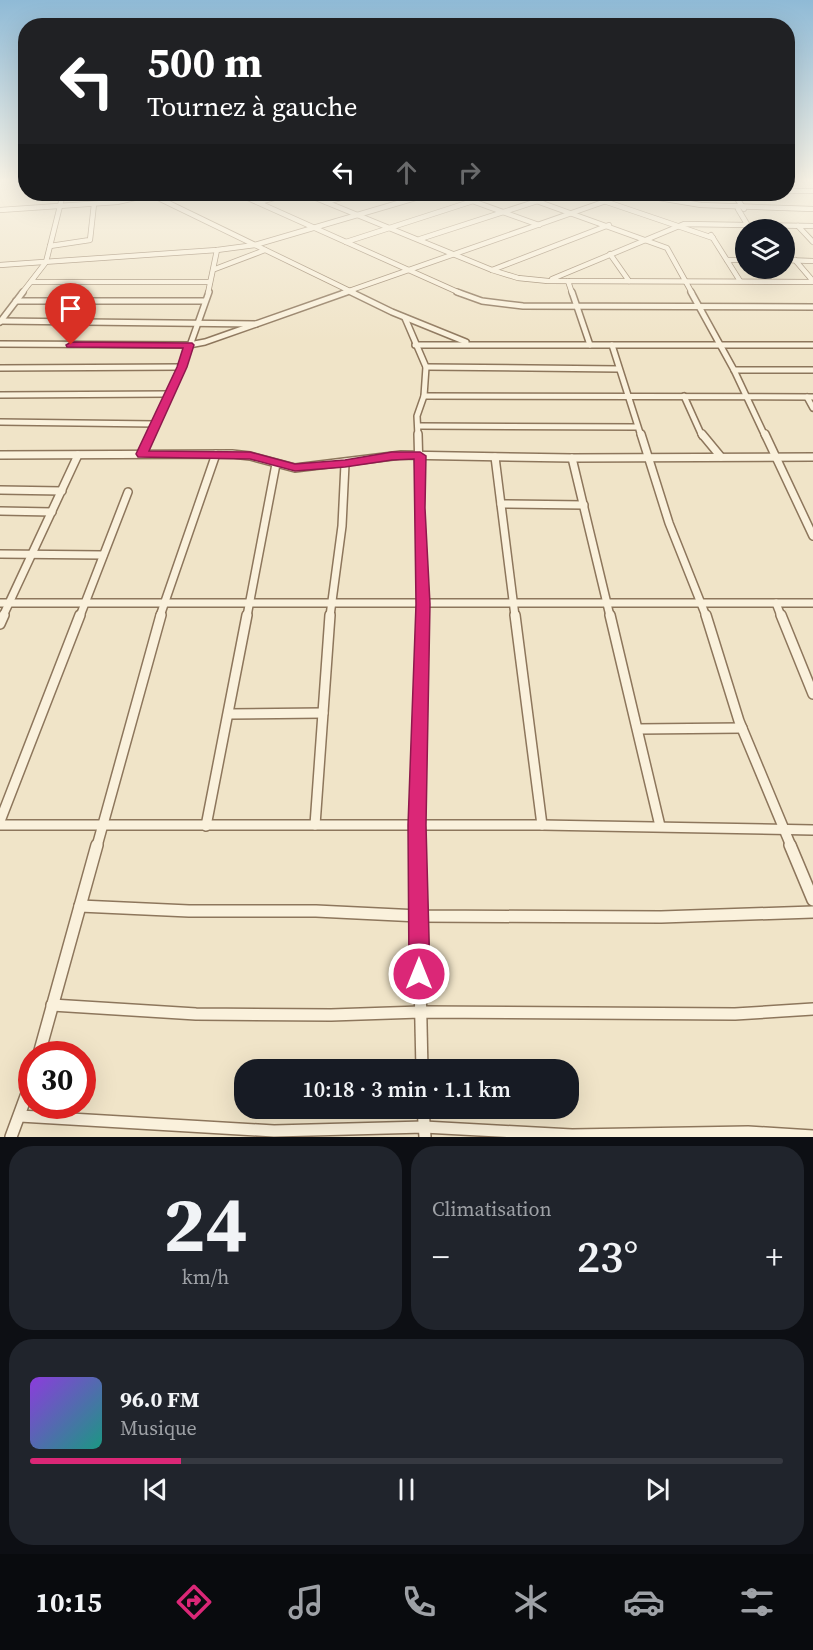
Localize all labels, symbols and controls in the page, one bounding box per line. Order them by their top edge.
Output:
text: 500 m [147,33,262,91]
icon: left [48,42,126,120]
text: Tournez à gauche [147,88,357,125]
icon: left [327,156,360,189]
icon: ahead [390,156,423,189]
icon: right [453,156,486,189]
map controls [735,219,795,279]
button: layers [735,219,795,279]
pin [45,283,96,345]
icon: arrive [54,292,87,325]
position arrow [387,942,451,1006]
speed limit sign: 30 [18,1041,96,1119]
text: 10:18 · 3 min · 1.1 km [302,1074,511,1104]
text: 24 [163,1170,248,1277]
text: Climatisation [432,1195,552,1223]
text: 23° [577,1225,638,1287]
text: − [432,1234,450,1279]
text: + [766,1234,783,1279]
text: km/h [182,1263,229,1291]
text: 96.0 FM [120,1384,199,1414]
text: Musique [120,1414,197,1442]
icon: previous [139,1473,172,1506]
icon: pause [390,1473,423,1506]
icon: next [641,1473,674,1506]
icon: directions [173,1581,215,1623]
icon: music [285,1581,327,1623]
icon: phone [398,1581,440,1623]
icon: climate [510,1581,552,1623]
icon: car [623,1581,665,1623]
icon: filters [736,1581,778,1623]
text: 10:15 [35,1584,102,1621]

